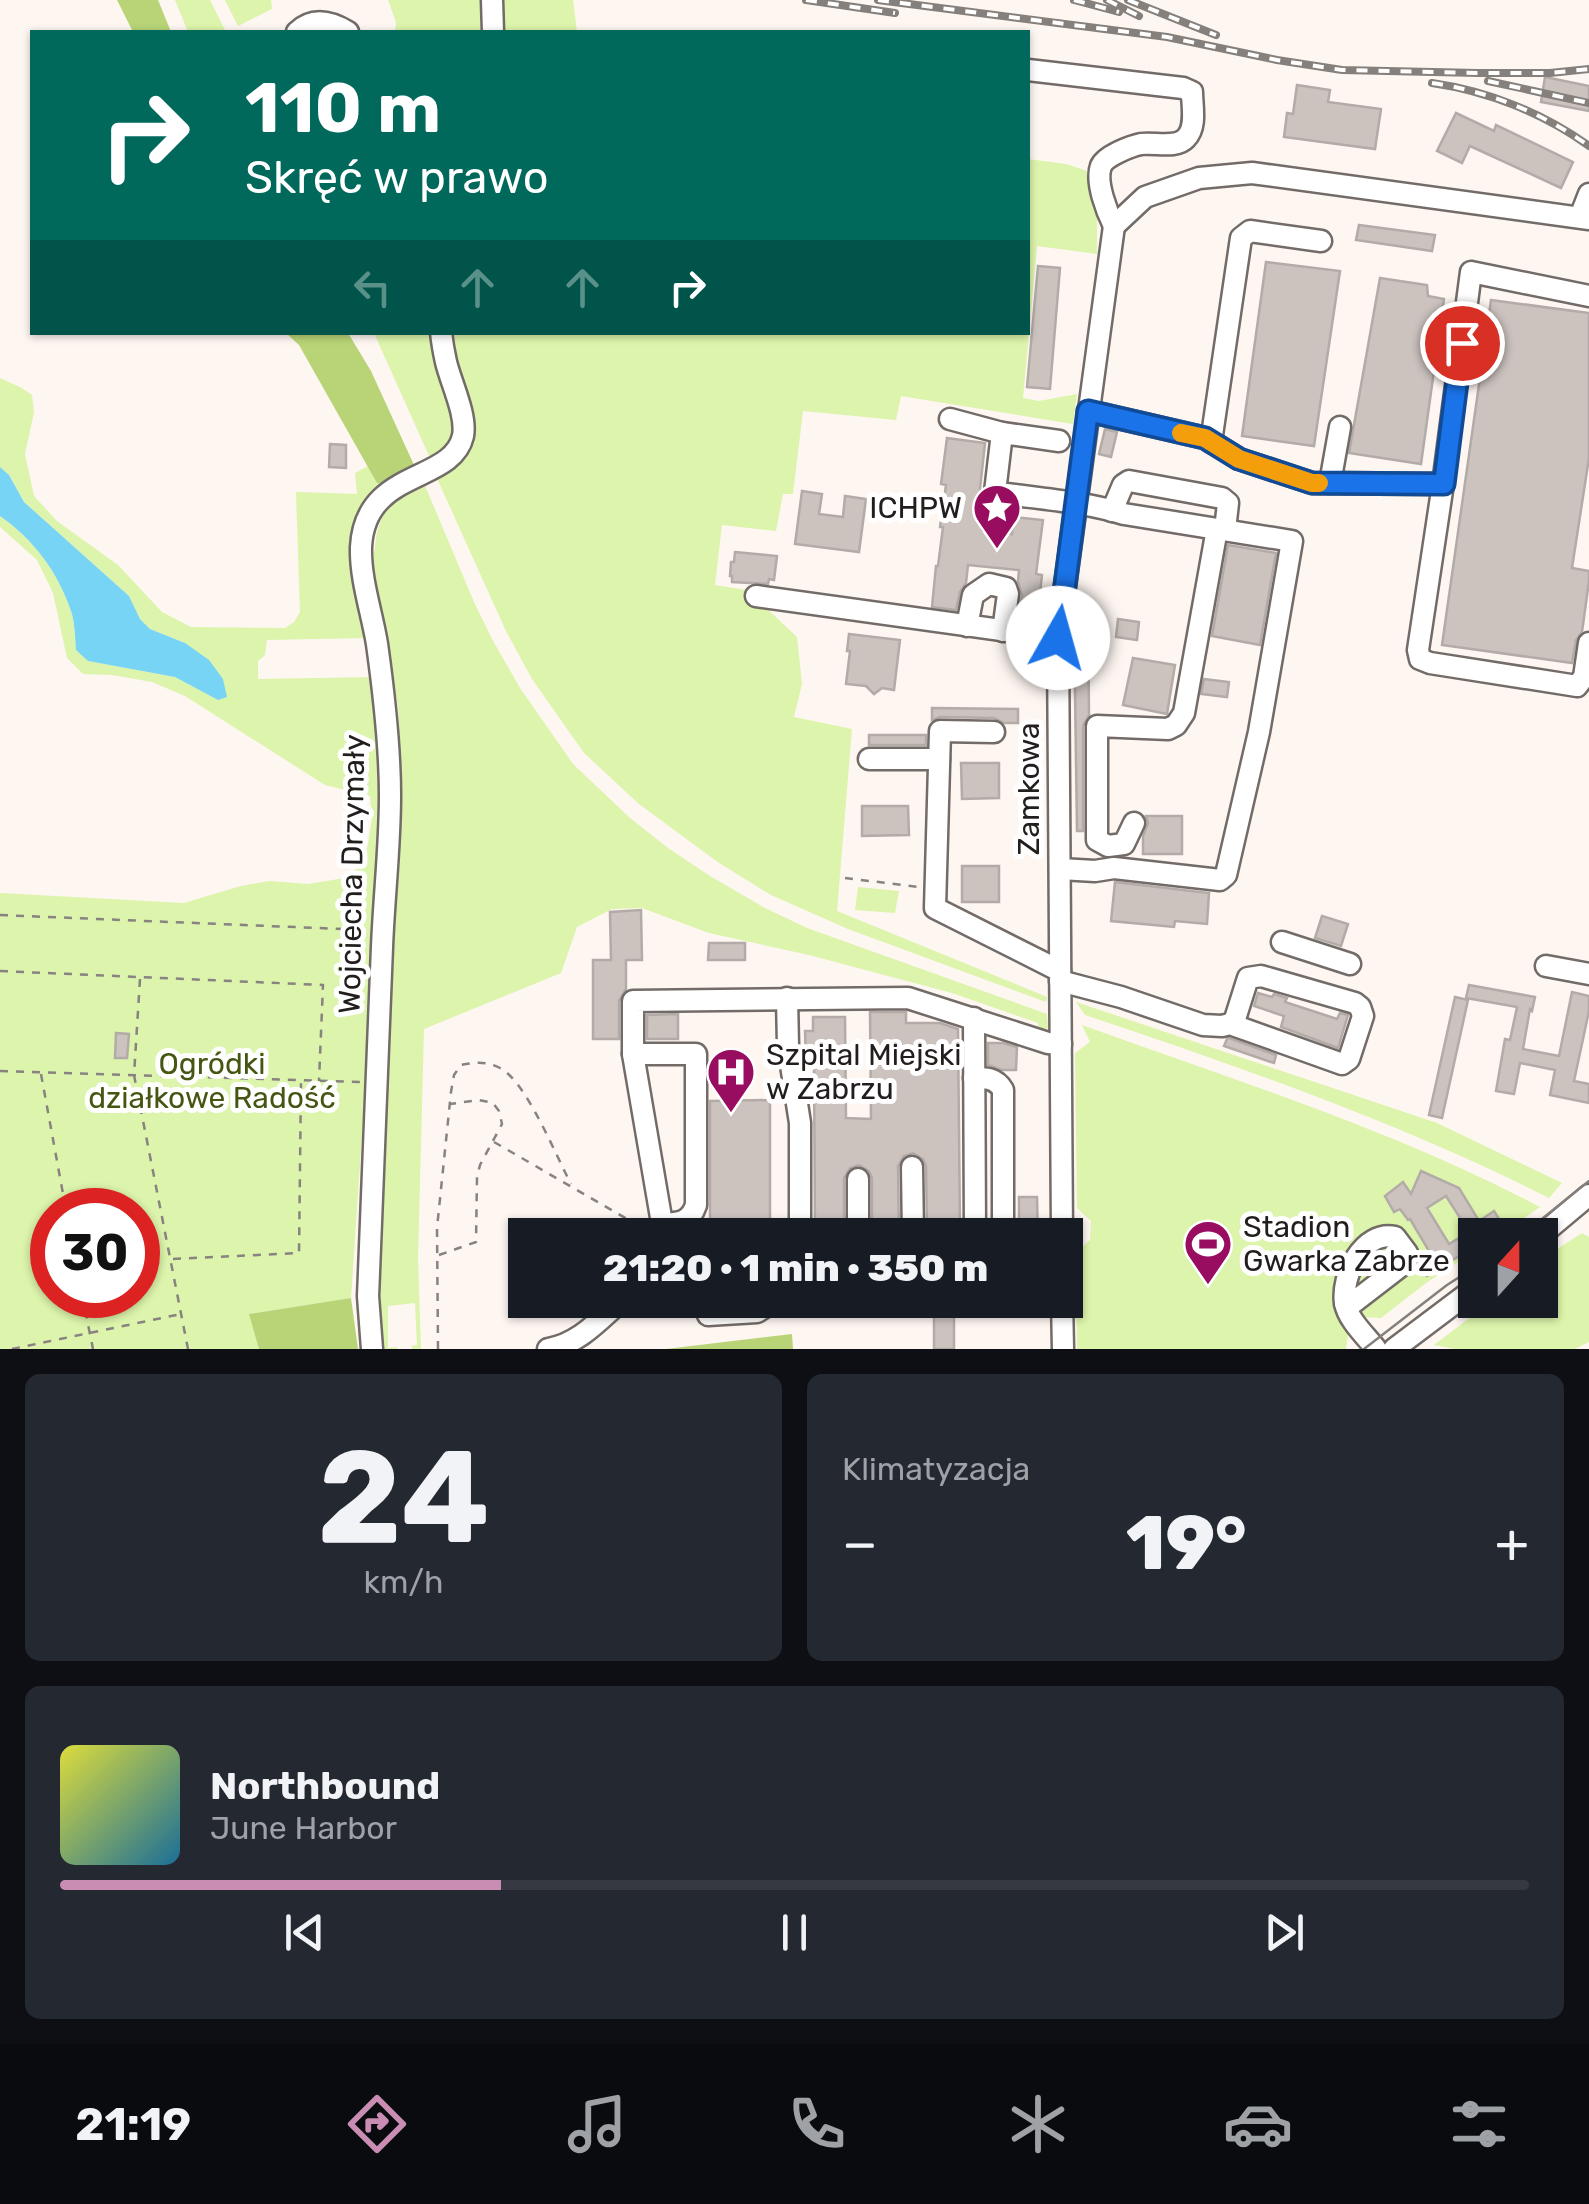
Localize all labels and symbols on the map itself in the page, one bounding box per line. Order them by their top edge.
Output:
pin [1420,301,1505,386]
place icon: ICHPW [971,482,1023,550]
place label: ICHPW [869,490,962,526]
position arrow [1006,586,1110,690]
street label: Zamkowa [1011,723,1047,855]
street label: Wojciecha Drzymały [332,734,372,1014]
place label: Szpital Miejski w Zabrzu [766,1037,962,1107]
park label: Ogródki działkowe Radość [88,1046,336,1116]
hospital icon: Szpital Miejski w Zabrzu [705,1046,757,1114]
speed limit sign: 30 [30,1188,160,1318]
place label: Stadion Gwarka Zabrze [1243,1209,1450,1279]
sports icon: Stadion Gwarka Zabrze [1182,1218,1234,1286]
north arrow [1458,1218,1558,1318]

